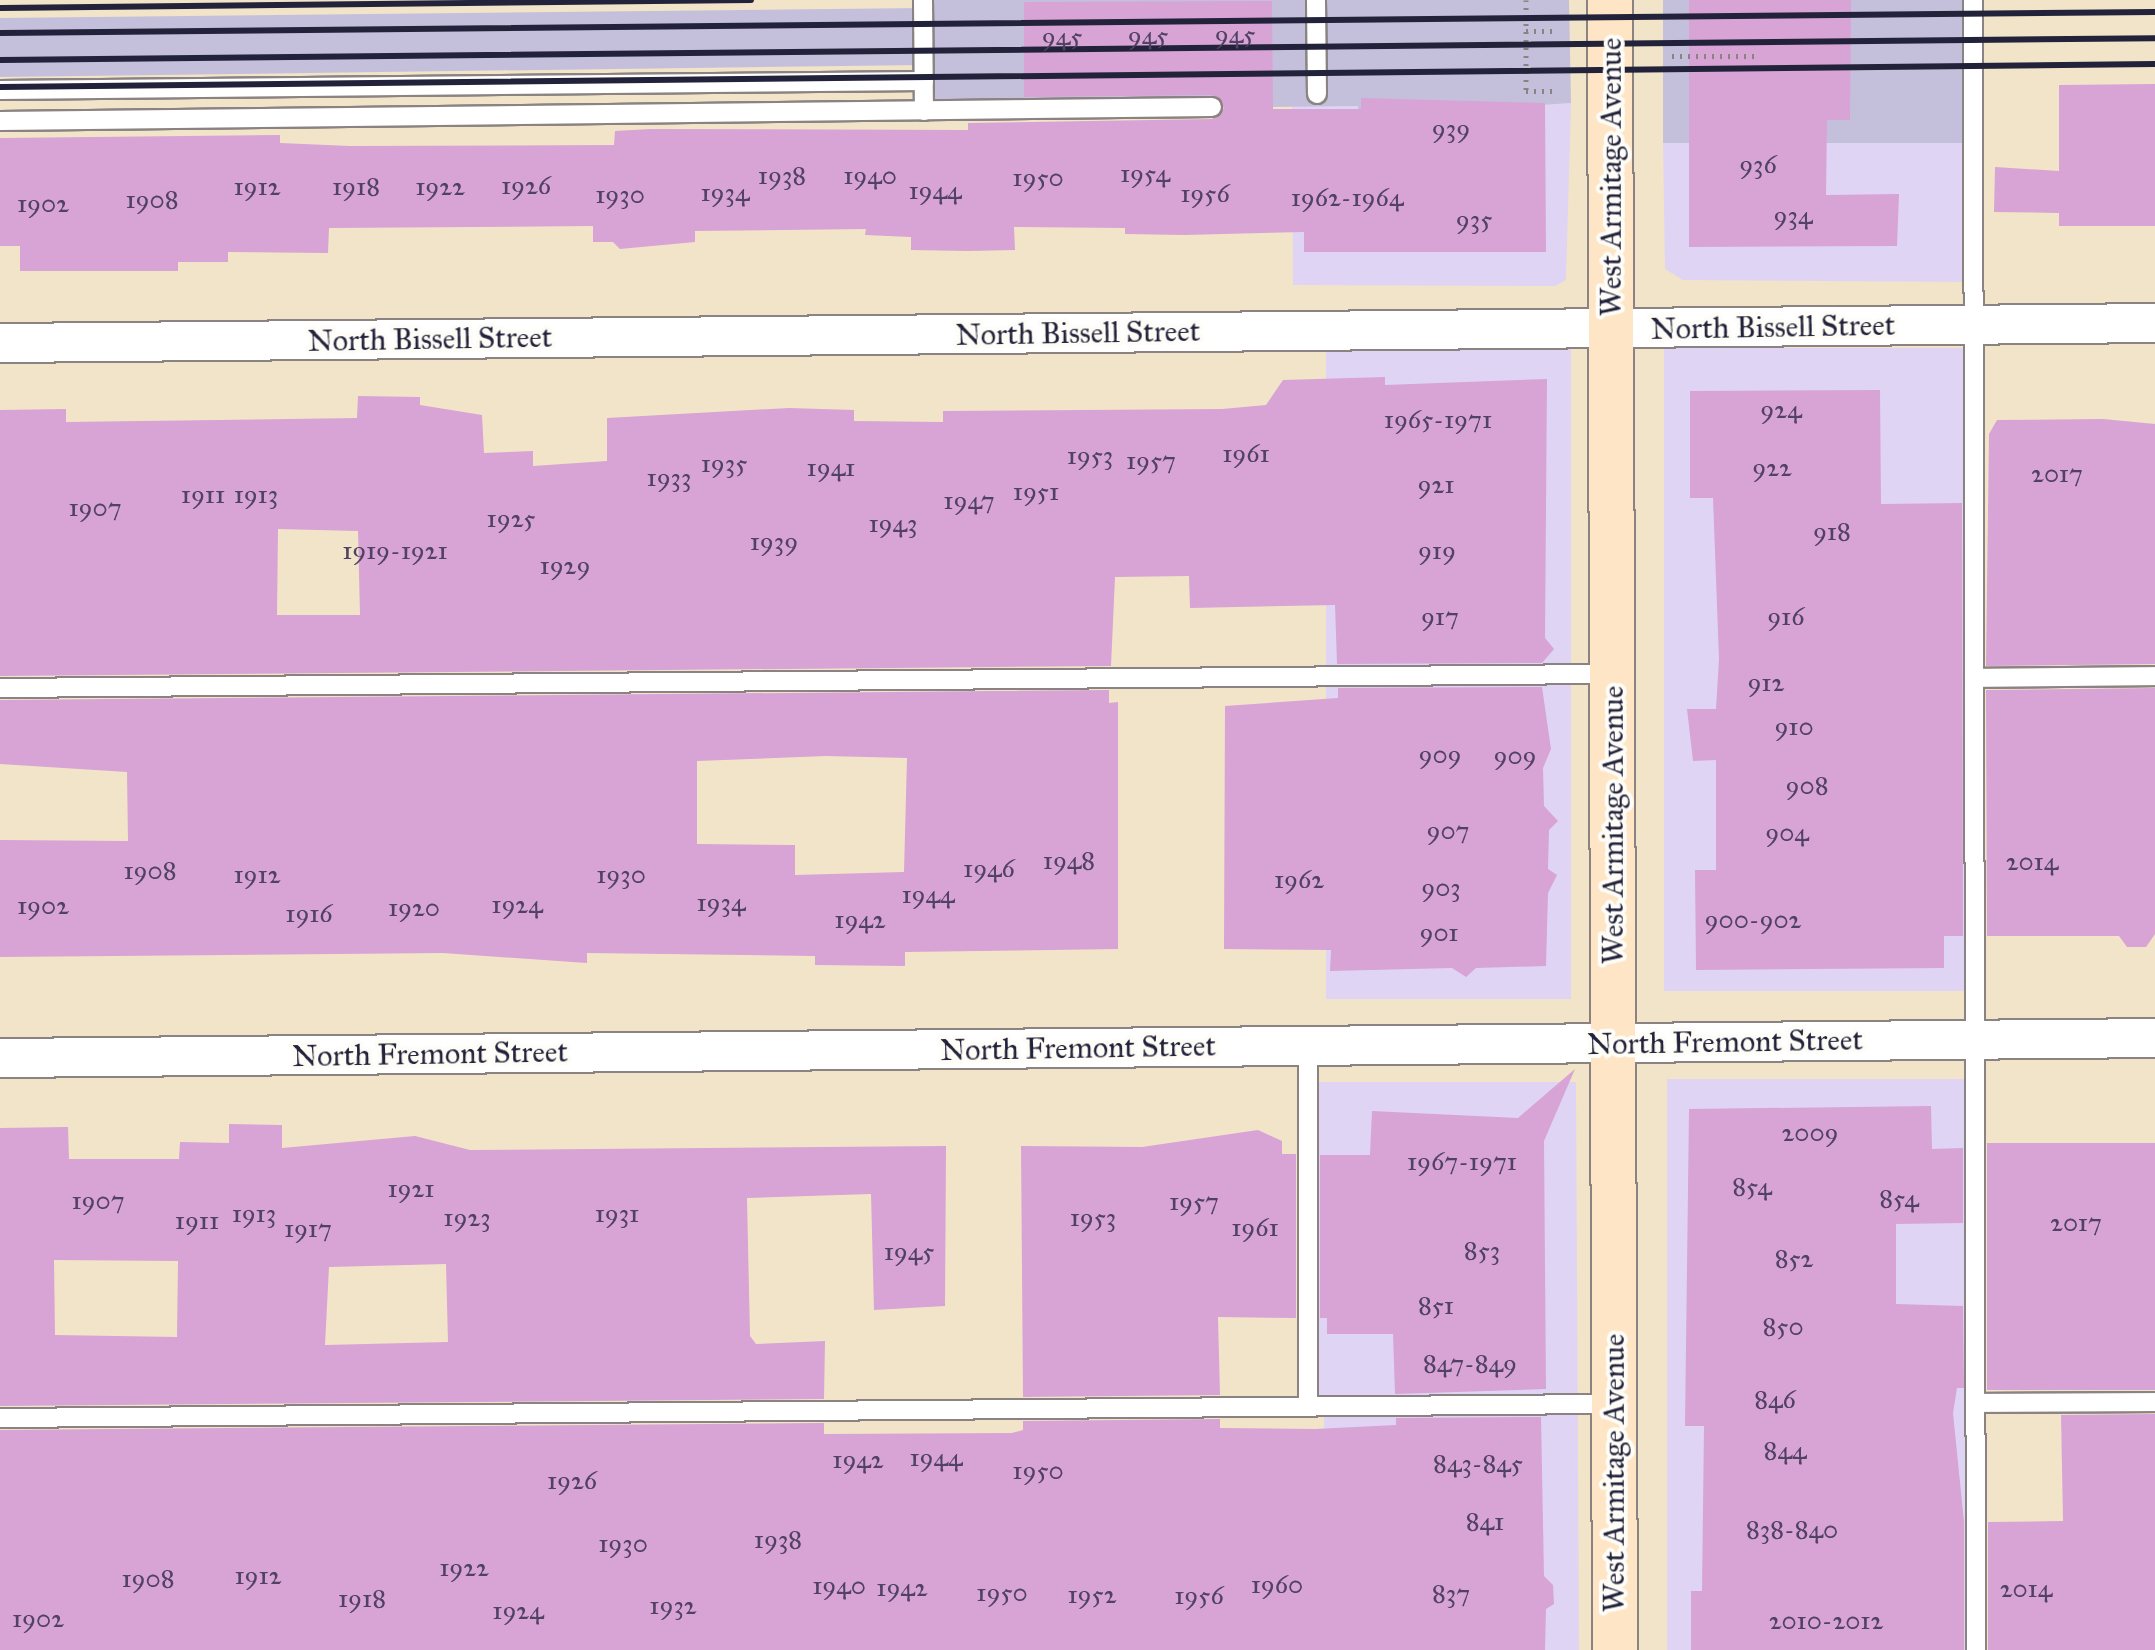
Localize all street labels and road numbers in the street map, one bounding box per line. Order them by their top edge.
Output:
street label: West Armitage Avenue [1593,38,1629,316]
street label: North Bissell Street [1650,307,1896,347]
street label: North Bissell Street [955,313,1201,353]
street label: North Bissell Street [307,319,553,359]
street label: West Armitage Avenue [1595,686,1631,964]
street label: North Fremont Street [1587,1022,1863,1062]
street label: North Fremont Street [940,1028,1216,1068]
street label: North Fremont Street [292,1034,568,1074]
street label: West Armitage Avenue [1596,1334,1632,1612]

